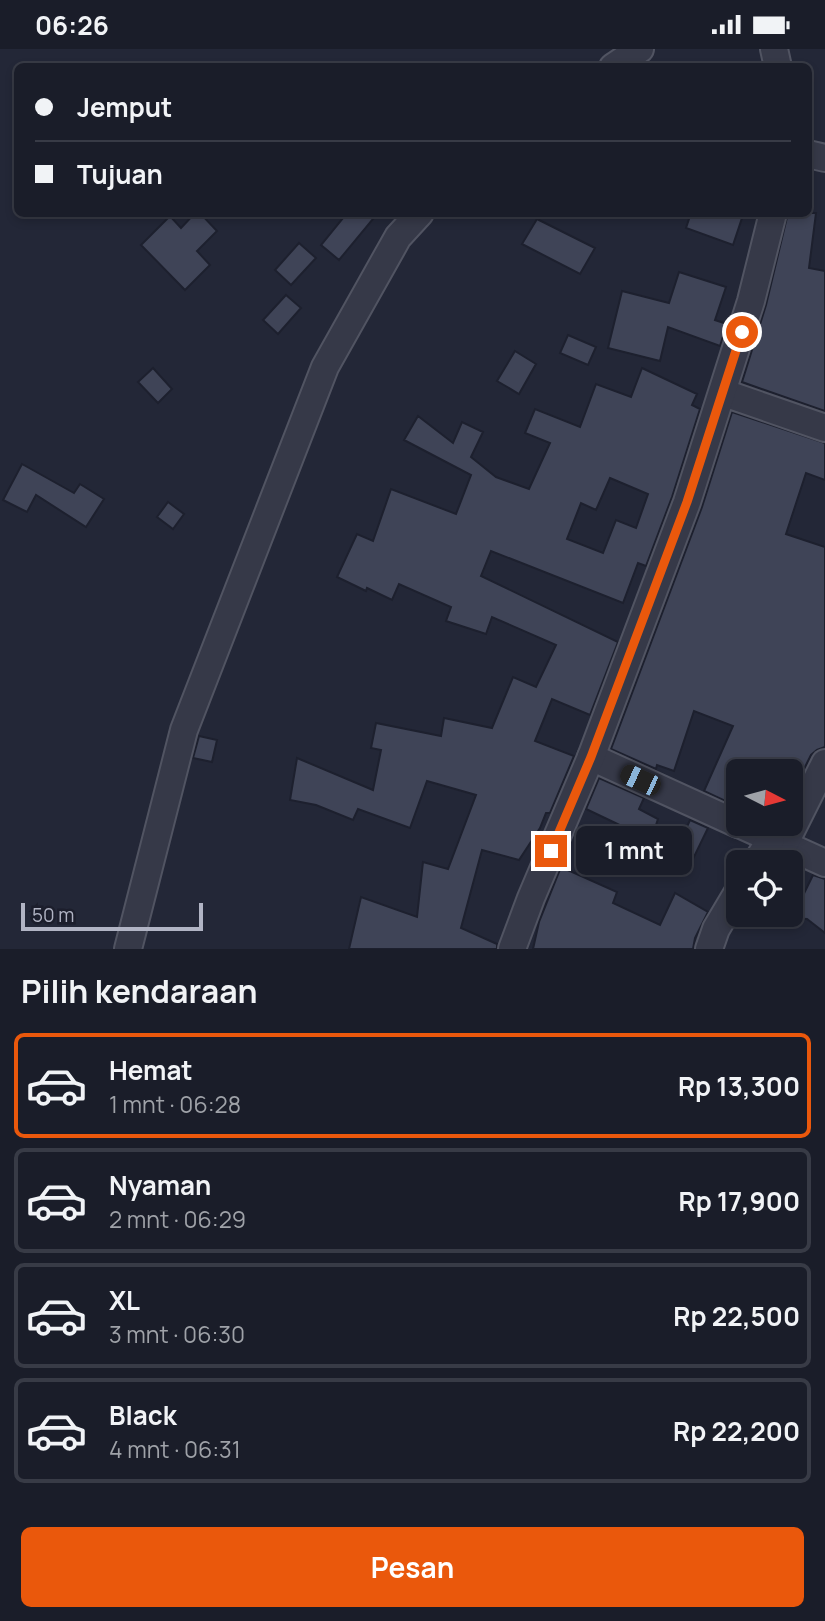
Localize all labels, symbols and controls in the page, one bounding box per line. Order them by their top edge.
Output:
text: 06:26 [35,7,109,43]
text: Jemput [77,89,172,125]
text: Tujuan [77,156,163,192]
route start [726,316,758,348]
north arrow [726,759,803,837]
map controls [726,759,803,927]
car [617,762,664,798]
callout: 1 mnt [576,827,691,875]
text: 1 mnt [604,834,664,866]
route end [535,835,567,867]
button: locate [726,850,803,927]
scale bar [21,900,203,932]
text: 50 m [32,902,74,928]
text: Pilih kendaraan [21,969,258,1013]
text: Hemat [109,1052,193,1088]
icon: car [25,1054,88,1117]
text: Rp 13,300 [678,1068,800,1104]
text: 1 mnt · 06:28 [109,1088,241,1120]
text: Nyaman [109,1167,211,1203]
icon: car [25,1169,88,1232]
text: Rp 17,900 [679,1183,800,1219]
text: 2 mnt · 06:29 [109,1203,246,1235]
text: XL [109,1282,140,1318]
icon: car [25,1284,88,1347]
text: Rp 22,500 [673,1298,800,1334]
text: 3 mnt · 06:30 [109,1318,245,1350]
text: Black [109,1397,177,1433]
icon: car [25,1399,88,1462]
text: Rp 22,200 [673,1413,800,1449]
text: 4 mnt · 06:31 [109,1433,241,1465]
button: Pesan [21,1527,804,1607]

